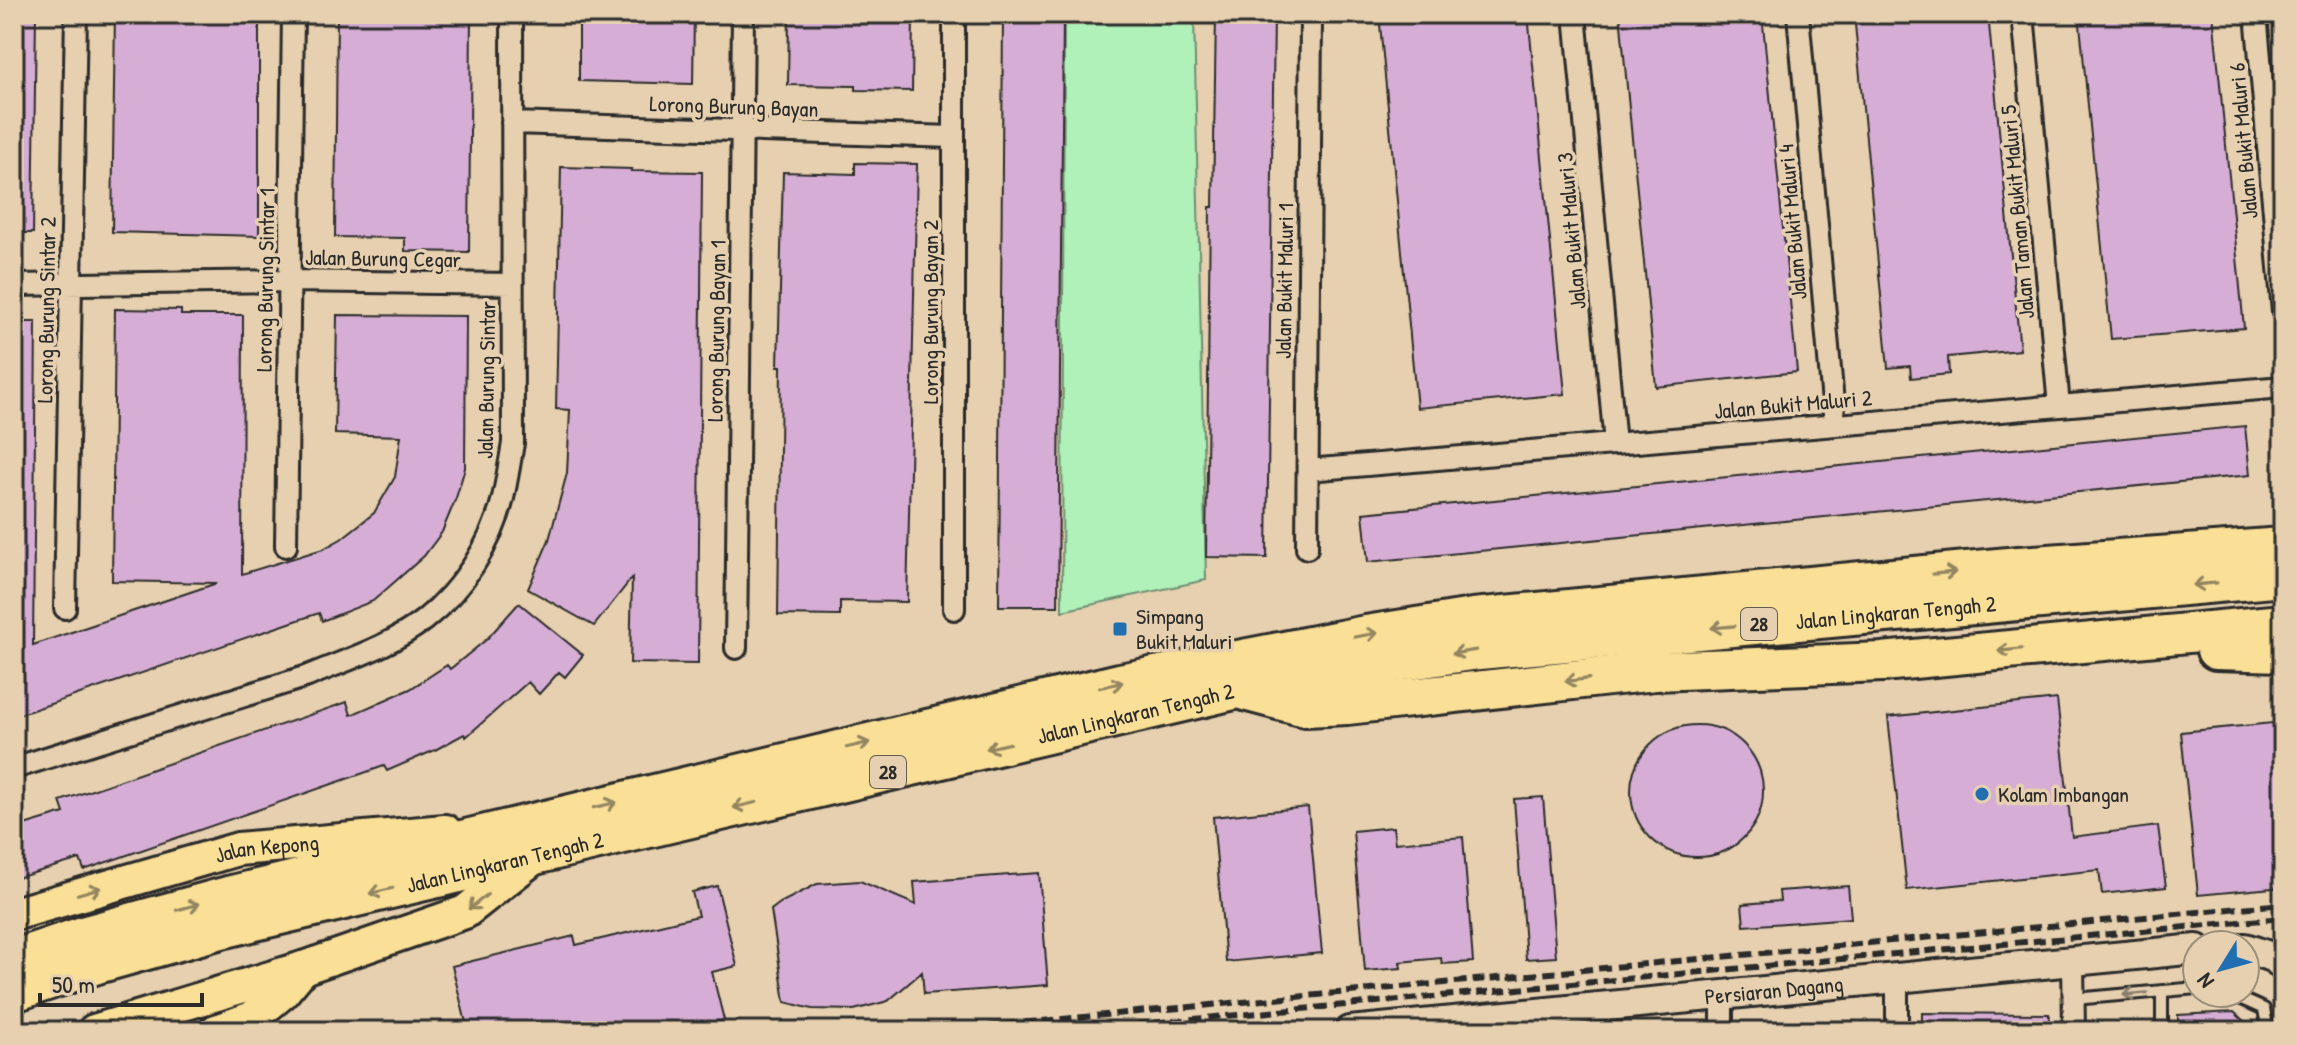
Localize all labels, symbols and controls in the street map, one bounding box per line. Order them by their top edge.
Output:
street label: Jalan Bukit Maluri 6 [2221,62,2265,220]
street label: Lorong Burung Bayan [649,88,819,124]
street label: Jalan Taman Bukit Maluri 5 [1993,104,2041,320]
street label: Jalan Bukit Maluri 4 [1770,143,1814,301]
street label: Jalan Bukit Maluri 3 [1549,151,1593,311]
street label: Lorong Burung Sintar 1 [248,188,282,372]
street label: Jalan Bukit Maluri 1 [1268,203,1300,359]
street label: Lorong Burung Sintar 2 [29,216,63,403]
street label: Lorong Burung Bayan 2 [915,219,945,404]
street label: Lorong Burung Bayan 1 [699,240,733,422]
street label: Jalan Burung Cegar [305,242,462,274]
street label: Jalan Burung Sintar [470,300,502,459]
street label: Jalan Bukit Maluri 2 [1713,382,1874,426]
one-way arrow [1930,565,1957,580]
one-way arrow [2192,576,2219,591]
street label: Jalan Lingkaran Tengah 2 [1794,588,1998,636]
place label: Simpang Bukit Maluri [1136,601,1232,656]
road number: 28 [1741,608,1777,640]
marker: Simpang Bukit Maluri [1111,620,1129,638]
one-way arrow [1710,620,1737,635]
one-way arrow [1353,627,1378,642]
one-way arrow [1997,642,2024,657]
one-way arrow [1452,645,1478,660]
one-way arrow [1564,672,1591,687]
street label: Jalan Lingkaran Tengah 2 [1034,675,1237,751]
one-way arrow [1098,677,1123,692]
one-way arrow [845,737,870,752]
one-way arrow [986,739,1012,754]
road number: 28 [870,756,906,788]
place label: Kolam Imbangan [1998,779,2129,809]
marker: Kolam Imbangan [1973,785,1991,803]
one-way arrow [592,797,617,812]
one-way arrow [733,798,759,813]
street label: Jalan Lingkaran Tengah 2 [403,824,607,900]
street label: Jalan Kepong [211,827,320,870]
one-way arrow [75,883,101,898]
one-way arrow [369,885,395,900]
one-way arrow [468,893,489,911]
one-way arrow [174,899,200,914]
north arrow [2181,929,2261,1009]
scale bar [40,957,202,1007]
text: N [2189,967,2221,995]
text: 50 m [52,968,95,1000]
street label: Persiaran Dagang [1703,968,1845,1012]
one-way arrow [2122,986,2149,1001]

